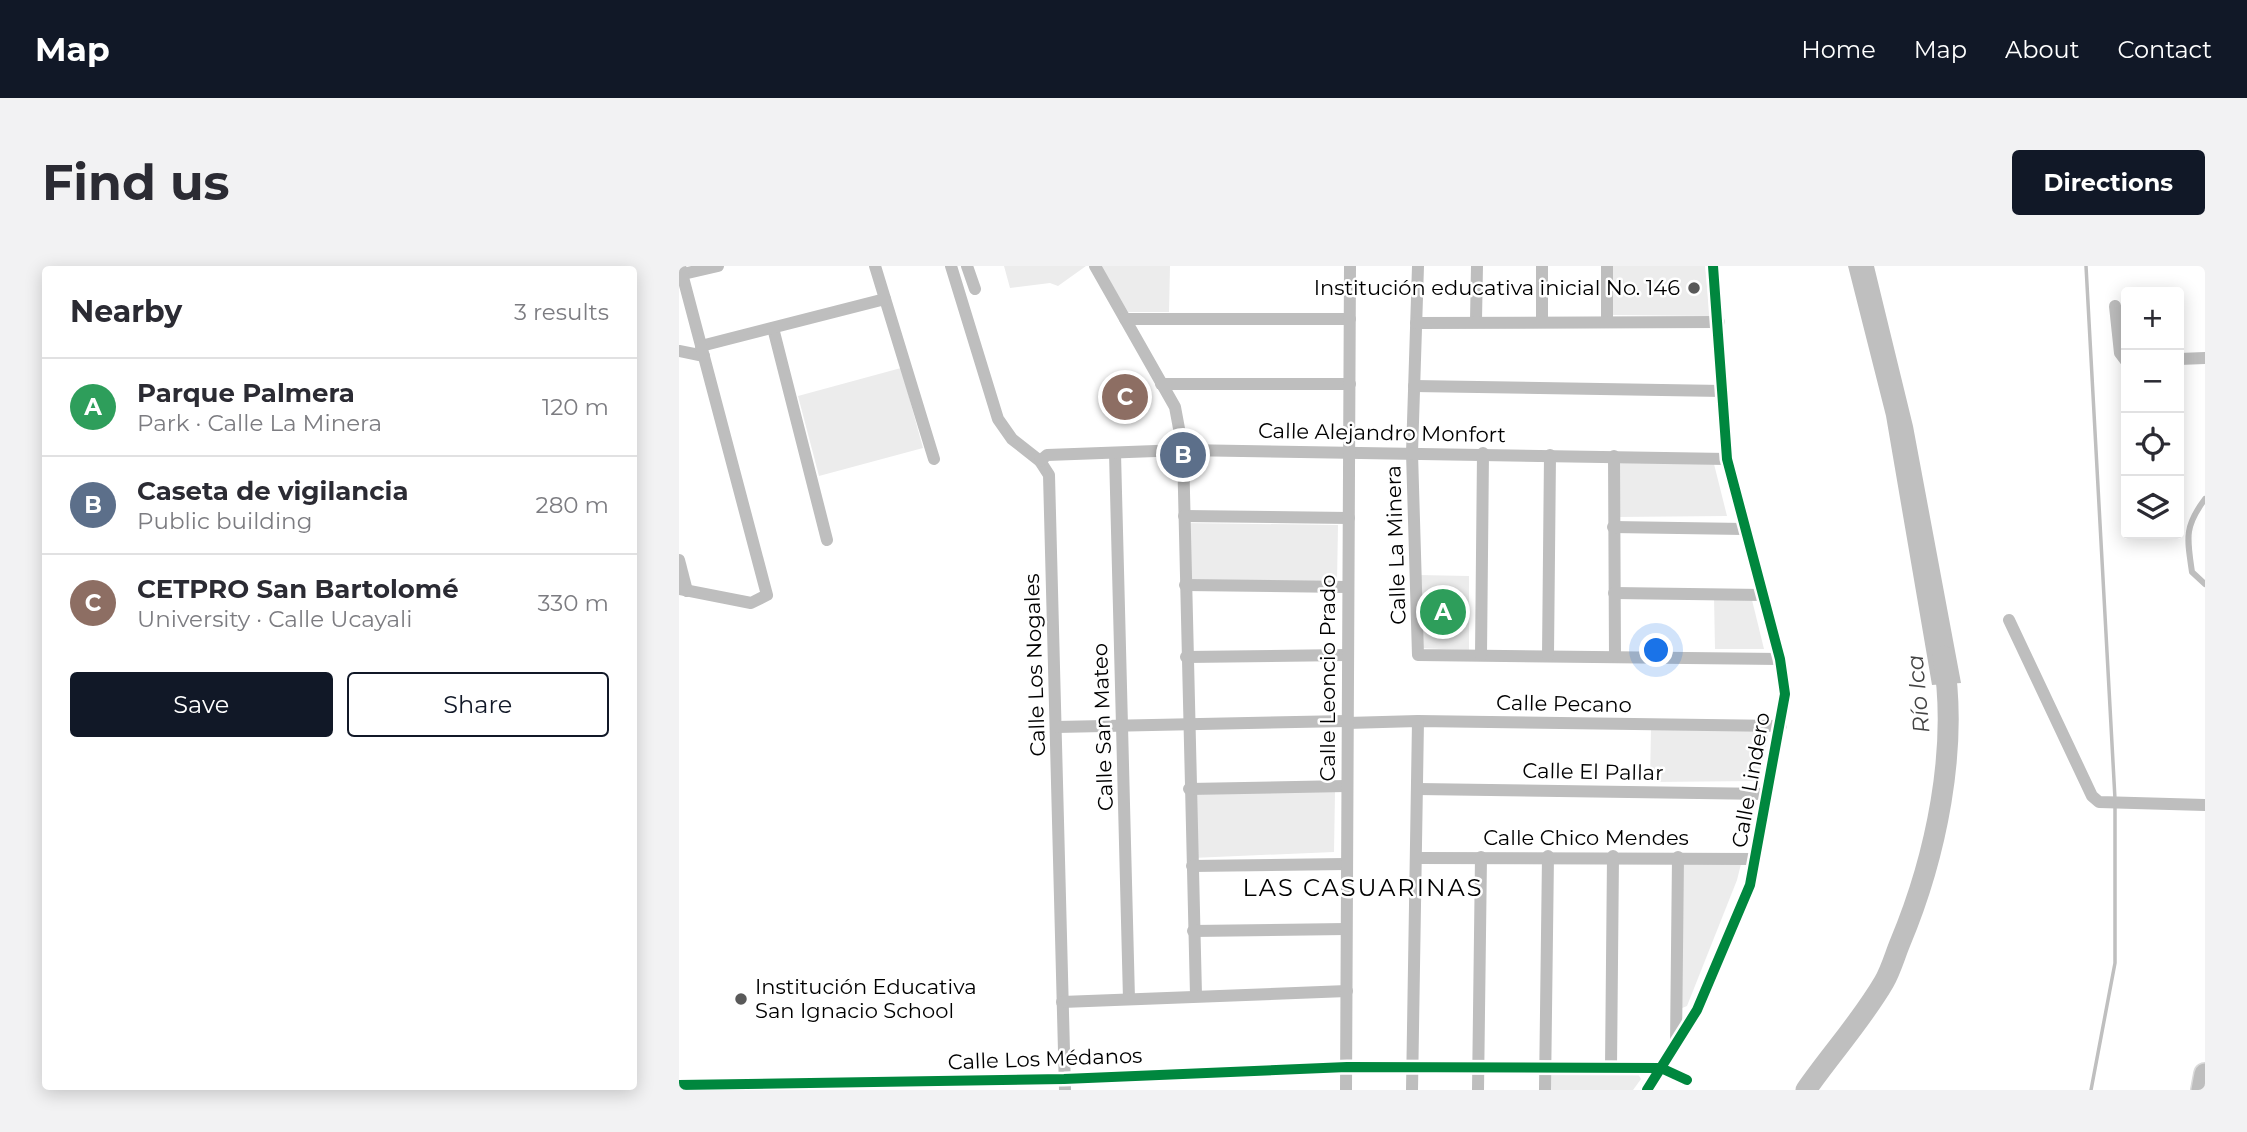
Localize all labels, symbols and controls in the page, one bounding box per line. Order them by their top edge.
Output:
text: Map [35,29,110,69]
text: Home [1801,35,1876,64]
text: Map [1914,35,1967,64]
text: About [2005,35,2079,64]
text: Contact [2117,35,2212,64]
button: Directions [2012,150,2205,215]
text: Find us [42,153,230,212]
place label: Institución educativa inicial No. 146 [1314,275,1680,300]
marker: Institución educativa inicial No. 146 [1686,280,1702,296]
map controls [2121,287,2184,539]
button: + [2121,287,2184,350]
text: Nearby [70,293,182,330]
text: 3 results [514,298,609,326]
button: − [2121,350,2184,413]
pin: C [1102,371,1148,423]
text: Parque Palmera [137,377,355,409]
text: A [84,393,102,421]
text: 120 m [542,393,609,421]
text: Park · Calle La Minera [137,409,382,437]
button: locate [2121,413,2184,476]
street label: Calle Alejandro Monfort [1258,418,1506,447]
pin: B [1160,429,1206,481]
street label: Calle La Minera [1380,465,1411,625]
text: Caseta de vigilancia [137,475,408,507]
button: layers [2121,476,2184,539]
text: B [84,491,102,519]
text: 280 m [536,491,609,519]
text: Public building [137,507,312,535]
text: CETPRO San Bartolomé [137,573,459,605]
street label: Calle Los Nogales [1019,573,1050,757]
street label: Calle Leoncio Prado [1315,575,1340,781]
pin: A [1420,586,1466,638]
text: C [85,589,101,617]
text: 330 m [538,589,609,617]
text: University · Calle Ucayali [137,605,412,633]
your location [1639,633,1673,667]
street label: Calle San Mateo [1087,643,1118,811]
water label: Río Ica [1901,654,1935,734]
button: Save [70,672,333,737]
button: Share [347,672,609,737]
street label: Calle Pecano [1496,690,1632,717]
street label: Calle Lindero [1726,710,1775,850]
street label: Calle El Pallar [1522,758,1664,785]
street label: Calle Chico Mendes [1483,825,1689,850]
district label: LAS CASUARINAS [1243,873,1483,902]
place label: Institución Educativa San Ignacio School [755,974,977,1023]
marker: Institución Educativa San Ignacio School [733,991,749,1007]
street label: Calle Los Médanos [947,1043,1143,1074]

